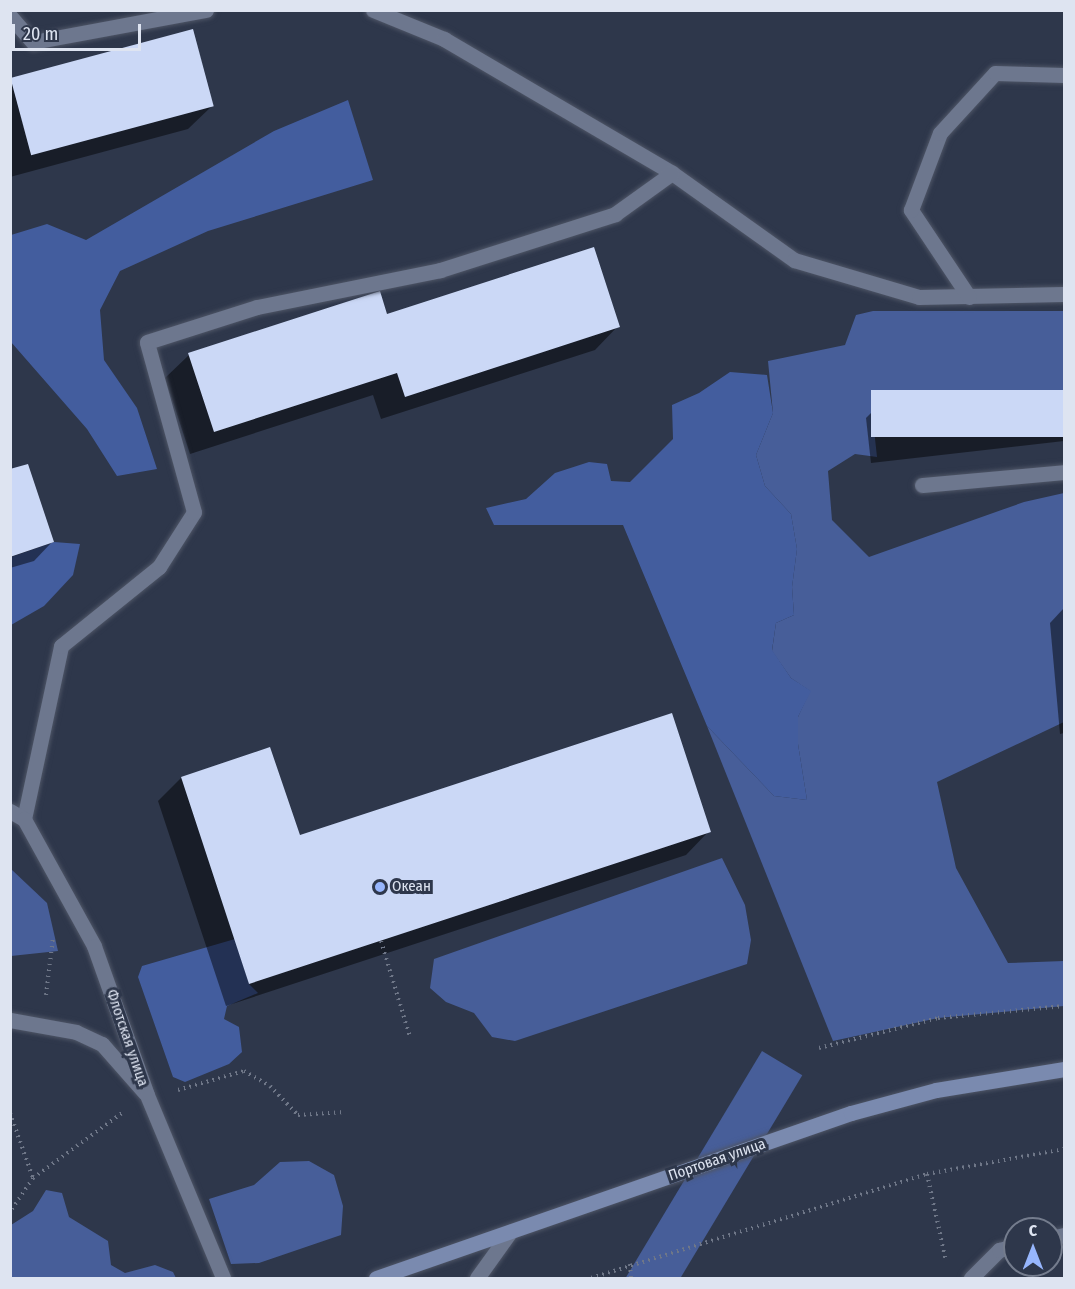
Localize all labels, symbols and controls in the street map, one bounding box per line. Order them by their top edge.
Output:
scale bar [15,12,144,50]
text: 20 m [23,23,58,45]
place label: Океан [392,878,431,896]
marker: Океан [373,880,387,894]
street label: Флотская улица [102,987,152,1089]
street label: Портовая улица [666,1135,768,1185]
north arrow [1003,1217,1063,1277]
text: С [1029,1221,1037,1240]

